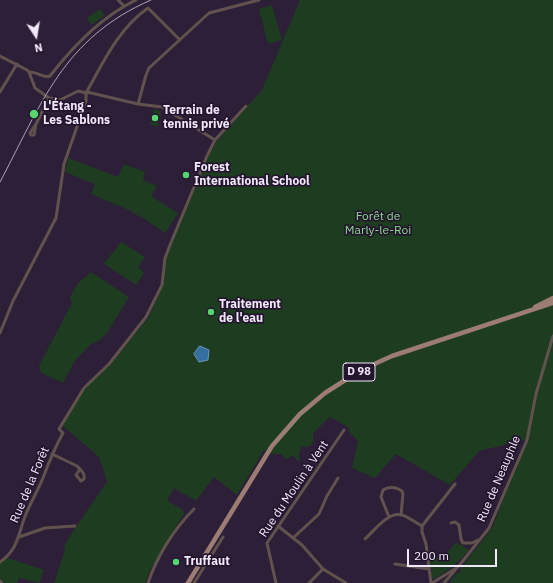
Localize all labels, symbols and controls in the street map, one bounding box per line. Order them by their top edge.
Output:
north arrow [16,16,56,56]
text: N [33,40,44,55]
place label: L'Étang - Les Sablons [43,100,110,128]
place label: Terrain de tennis privé [163,104,230,132]
marker: L'Étang - Les Sablons [28,108,40,120]
marker: Terrain de tennis privé [150,113,160,123]
place label: Forest International School [194,161,310,189]
marker: Forest International School [181,170,191,180]
park label: Forêt de Marly-le-Roi [345,210,411,238]
place label: Traitement de l'eau [219,298,281,326]
marker: Traitement de l'eau [206,307,216,317]
road number: D 98 [343,363,375,381]
street label: Rue de Neauphle [474,434,524,524]
street label: Rue du Moulin à Vent [256,438,332,540]
street label: Rue de la Forêt [8,445,52,525]
scale bar [409,541,499,567]
text: 200 m [414,548,449,563]
place label: Truffaut [184,555,230,569]
marker: Truffaut [171,557,181,567]

